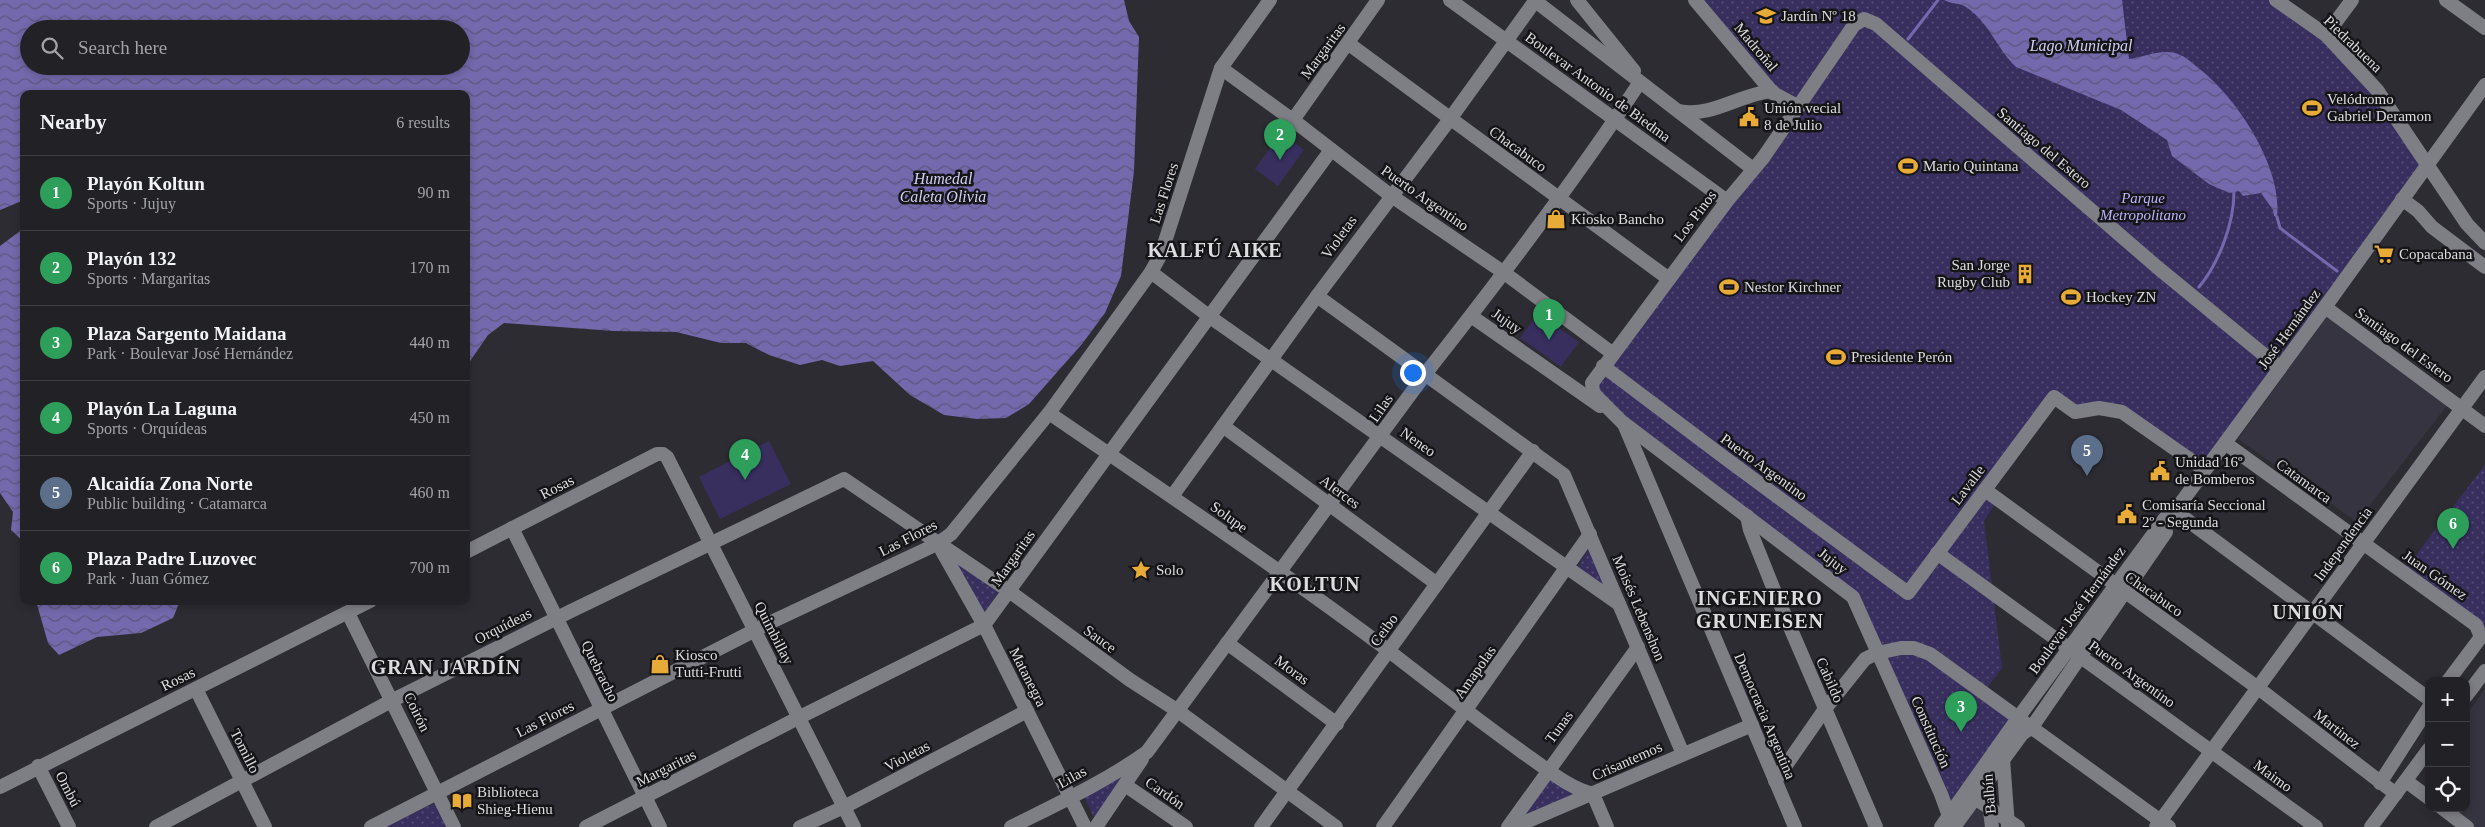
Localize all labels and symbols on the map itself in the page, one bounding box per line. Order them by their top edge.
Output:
school or university icon: Jardín Nº 18 [1755,5,1777,27]
place label: Jardín Nº 18 [1781,8,1856,24]
street label: Piedrabuena [2321,12,2385,76]
street label: Margaritas [1298,20,1349,82]
street label: Madroñal [1731,20,1781,74]
street label: Boulevar Antonio de Biedma [1522,29,1674,145]
water label: Lago Municipal [2029,37,2133,55]
place label: Velódromo Gabriel Deramon [2327,91,2432,124]
sports icon: Velódromo Gabriel Deramon [2301,97,2323,119]
place label: Unión vecial 8 de Julio [1764,100,1841,133]
street label: Santiago del Estero [1994,104,2094,192]
public building icon: Unión vecial 8 de Julio [1738,106,1760,128]
pin: 2 [1264,119,1296,160]
street label: Chacabuco [1486,123,1550,175]
sports icon: Mario Quintana [1897,155,1919,177]
place label: Mario Quintana [1923,158,2019,174]
street label: Las Flores [1147,160,1181,225]
street label: Puerto Argentino [1378,162,1472,234]
water label: Humedal Caleta Olivia [900,170,986,205]
street label: Los Pinos [1671,187,1719,245]
park label: Parque Metropolitano [2099,190,2187,223]
shop icon: Kiosko Bancho [1545,208,1567,230]
place label: Kiosko Bancho [1571,211,1664,227]
street label: Violetas [1318,212,1360,262]
district label: KALFÚ AIKE [1147,238,1283,261]
supermarket icon: Copacabana [2373,243,2395,265]
place label: Copacabana [2399,246,2473,262]
place label: San Jorge Rugby Club [1937,257,2010,290]
building icon: San Jorge Rugby Club [2014,263,2036,285]
sports icon: Nestor Kirchner [1718,276,1740,298]
place label: Nestor Kirchner [1744,279,1841,295]
sports icon: Hockey ZN [2060,286,2082,308]
street label: José Hernández [2255,286,2323,372]
place label: Hockey ZN [2086,289,2157,305]
pin: 1 [1533,299,1565,340]
street label: Santiago del Estero [2352,304,2456,386]
street label: Jujuy [1489,305,1525,337]
sports icon: Presidente Perón [1825,346,1847,368]
place label: Presidente Perón [1851,349,1953,365]
your location [1400,360,1426,386]
street label: Lilas [1366,391,1396,425]
street label: Neneo [1397,424,1439,460]
street label: Puerto Argentino [1718,430,1810,504]
pin: 5 [2071,435,2103,476]
pin: 4 [729,439,761,480]
place label: Unidad 16º de Bomberos [2175,454,2255,487]
street label: Catamarca [2273,456,2335,507]
public building icon: Unidad 16º de Bomberos [2149,460,2171,482]
street label: Lavalle [1948,462,1988,508]
street label: Rosas [537,472,577,502]
street label: Alerces [1317,472,1363,512]
place label: Comisaría Seccional 2º - Segunda [2142,497,2266,530]
street label: Solupe [1207,498,1251,536]
public building icon: Comisaría Seccional 2º - Segunda [2116,503,2138,525]
street label: Independencia [2311,504,2375,584]
pin: 6 [2437,508,2469,549]
street label: Las Flores [876,517,940,559]
street label: Margaritas [988,527,1038,589]
street label: Boulevar José Hernández [2025,543,2129,677]
street label: Jujuy [1815,545,1851,578]
street label: Juan Gómez [2400,547,2470,603]
street label: Moisés Lebenshon [1610,553,1669,664]
place icon: Solo [1130,559,1152,581]
place label: Solo [1156,562,1184,578]
street label: Chacabuco [2122,568,2186,620]
district label: KOLTUN [1270,573,1360,595]
district label: INGENIERO GRUNEISEN [1696,587,1824,632]
street label: Quimbillay [751,599,797,668]
district label: UNIÓN [2272,600,2344,623]
street label: Orquídeas [472,605,534,647]
street label: Ceibo [1367,611,1401,649]
street label: Sauce [1081,622,1119,656]
street label: Puerto Argentino [2086,637,2178,711]
street label: Quebracho [578,638,622,704]
street label: Amapolas [1451,642,1499,702]
street label: Matanegra [1006,645,1050,710]
place label: Kiosco Tutti-Frutti [675,647,742,680]
street label: Democracia Argentina [1731,651,1799,782]
street label: Moras [1272,652,1312,688]
shop icon: Kiosco Tutti-Frutti [649,653,671,675]
street label: Cabildo [1813,655,1847,705]
district label: GRAN JARDÍN [371,656,521,678]
street label: Rosas [158,664,198,694]
street label: Coirón [401,690,434,735]
pin: 3 [1945,691,1977,732]
street label: Constitución [1908,694,1954,771]
street label: Las Flores [513,698,577,740]
street label: Martinez [2311,706,2364,752]
street label: Tunas [1542,708,1576,746]
street label: Tomillo [227,726,263,776]
street label: Violetas [882,737,933,775]
street label: Crisantemos [1589,738,1665,784]
street label: Margaritas [634,746,699,790]
street label: Maimo [2251,757,2295,795]
street label: Lilas [1055,763,1089,791]
street label: Ombú [52,769,84,810]
street label: Balbín [1979,773,1999,815]
street label: Cardón [1142,774,1188,812]
place label: Biblioteca Shieg-Hienu [477,784,553,817]
library icon: Biblioteca Shieg-Hienu [451,790,473,812]

